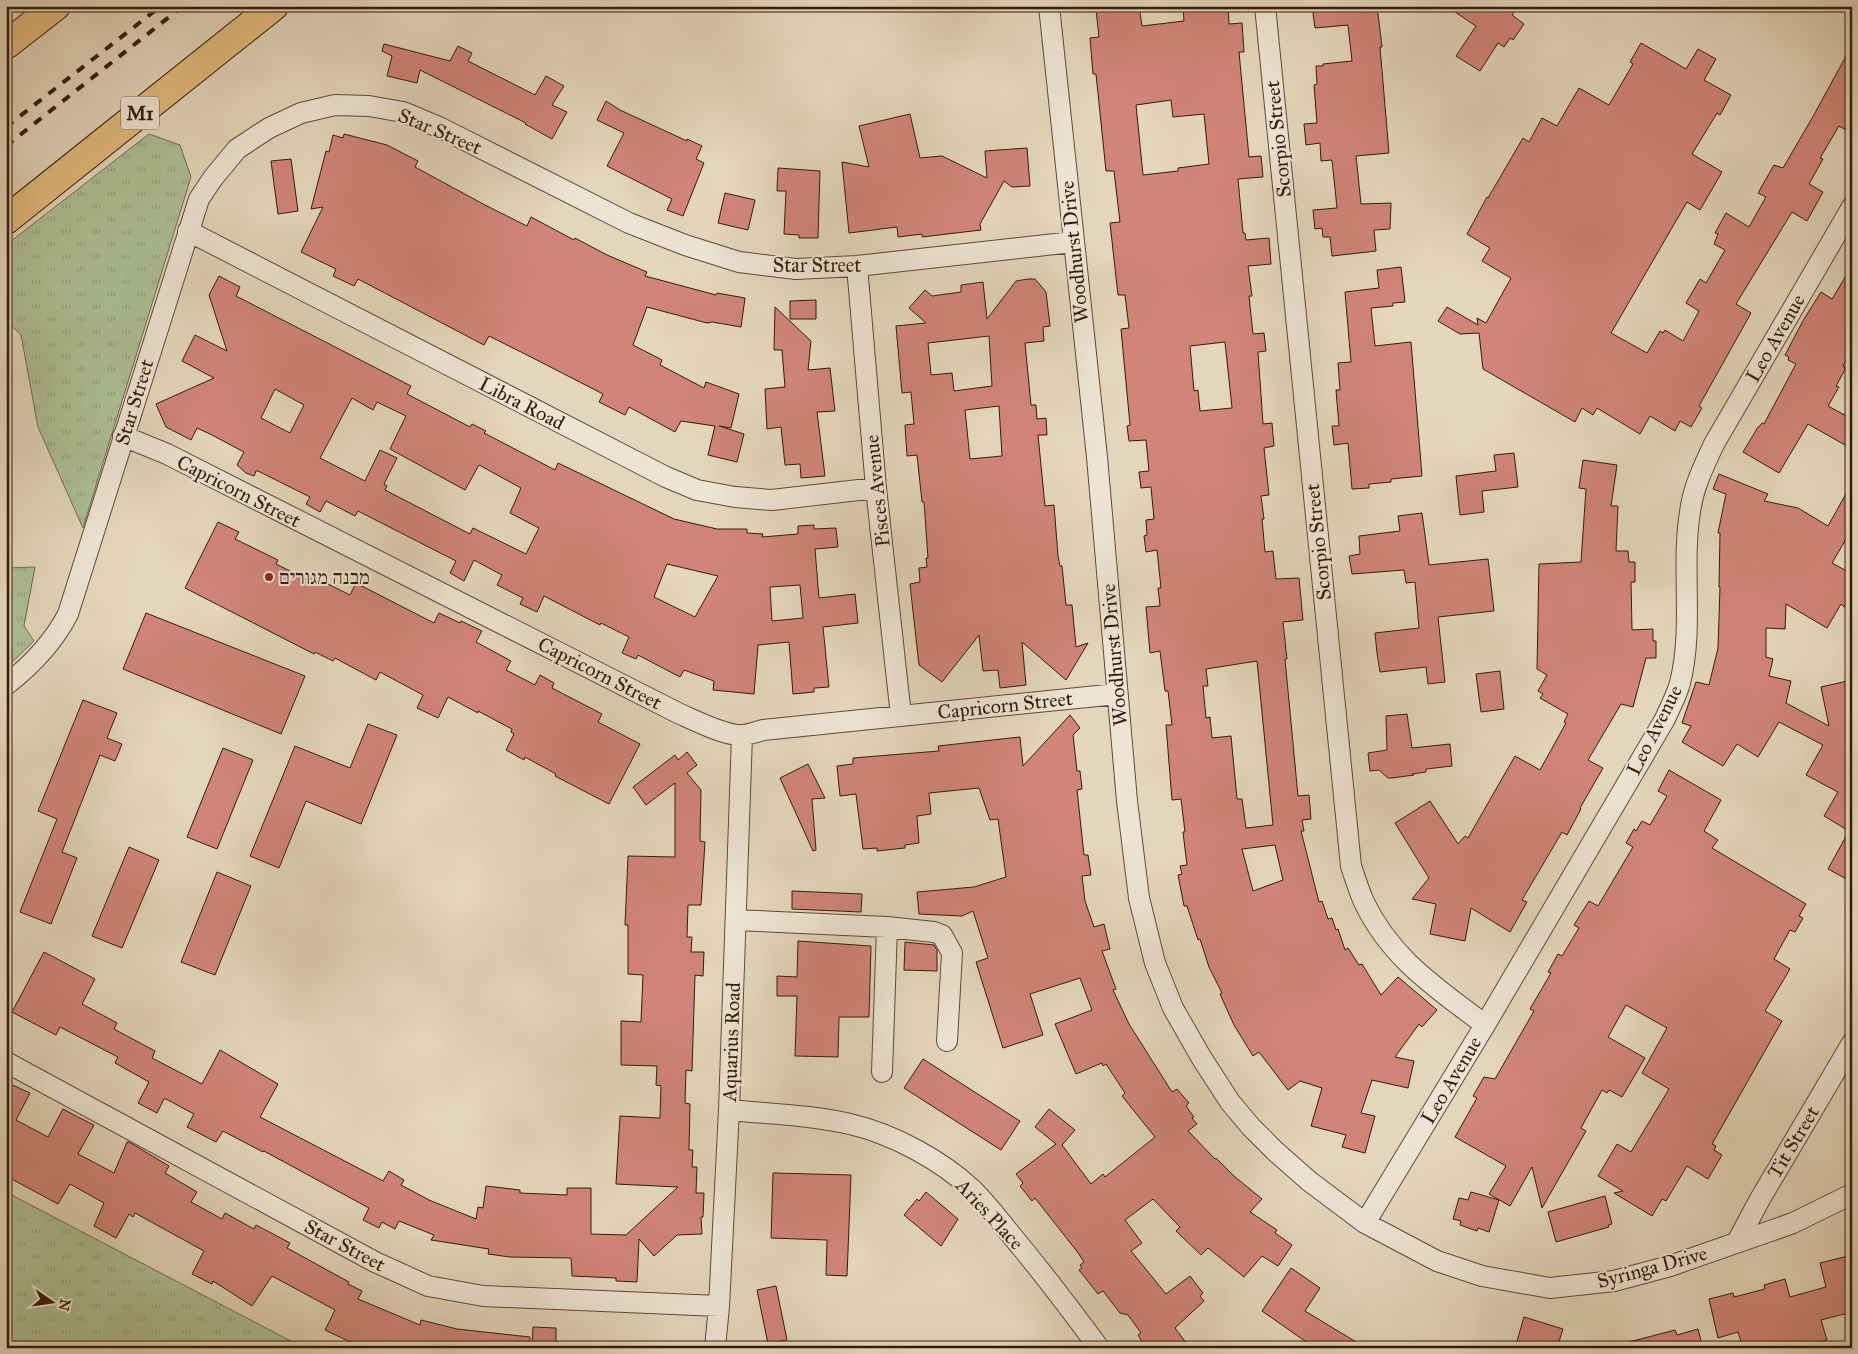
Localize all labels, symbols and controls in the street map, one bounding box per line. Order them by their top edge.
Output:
street label: Scorpio Street [1260,79,1296,199]
road number: M1 [121,96,159,130]
street label: Star Street [395,103,485,159]
street label: Woodhurst Drive [1055,180,1093,324]
street label: Star Street [773,253,861,277]
street label: Leo Avenue [1740,290,1810,386]
street label: Star Street [110,356,158,448]
street label: Libra Road [475,371,569,435]
street label: Pisces Avenue [859,434,895,548]
street label: Capricorn Street [173,449,305,533]
street label: Scorpio Street [1300,482,1336,602]
place label: מבנה מגורים [279,565,370,589]
marker: מבנה מגורים [263,571,275,583]
street label: Woodhurst Drive [1096,583,1132,727]
street label: Capricorn Street [534,631,666,715]
street label: Leo Avenue [1621,681,1687,779]
street label: Capricorn Street [936,686,1074,724]
street label: Aquarius Road [717,982,746,1103]
street label: Leo Avenue [1416,1032,1486,1128]
street label: Tit Street [1762,1101,1824,1183]
street label: Aries Place [950,1173,1029,1255]
street label: Star Street [300,1214,390,1276]
street label: Syringa Drive [1594,1241,1710,1294]
north arrow [28,1276,78,1326]
text: N [55,1297,74,1313]

